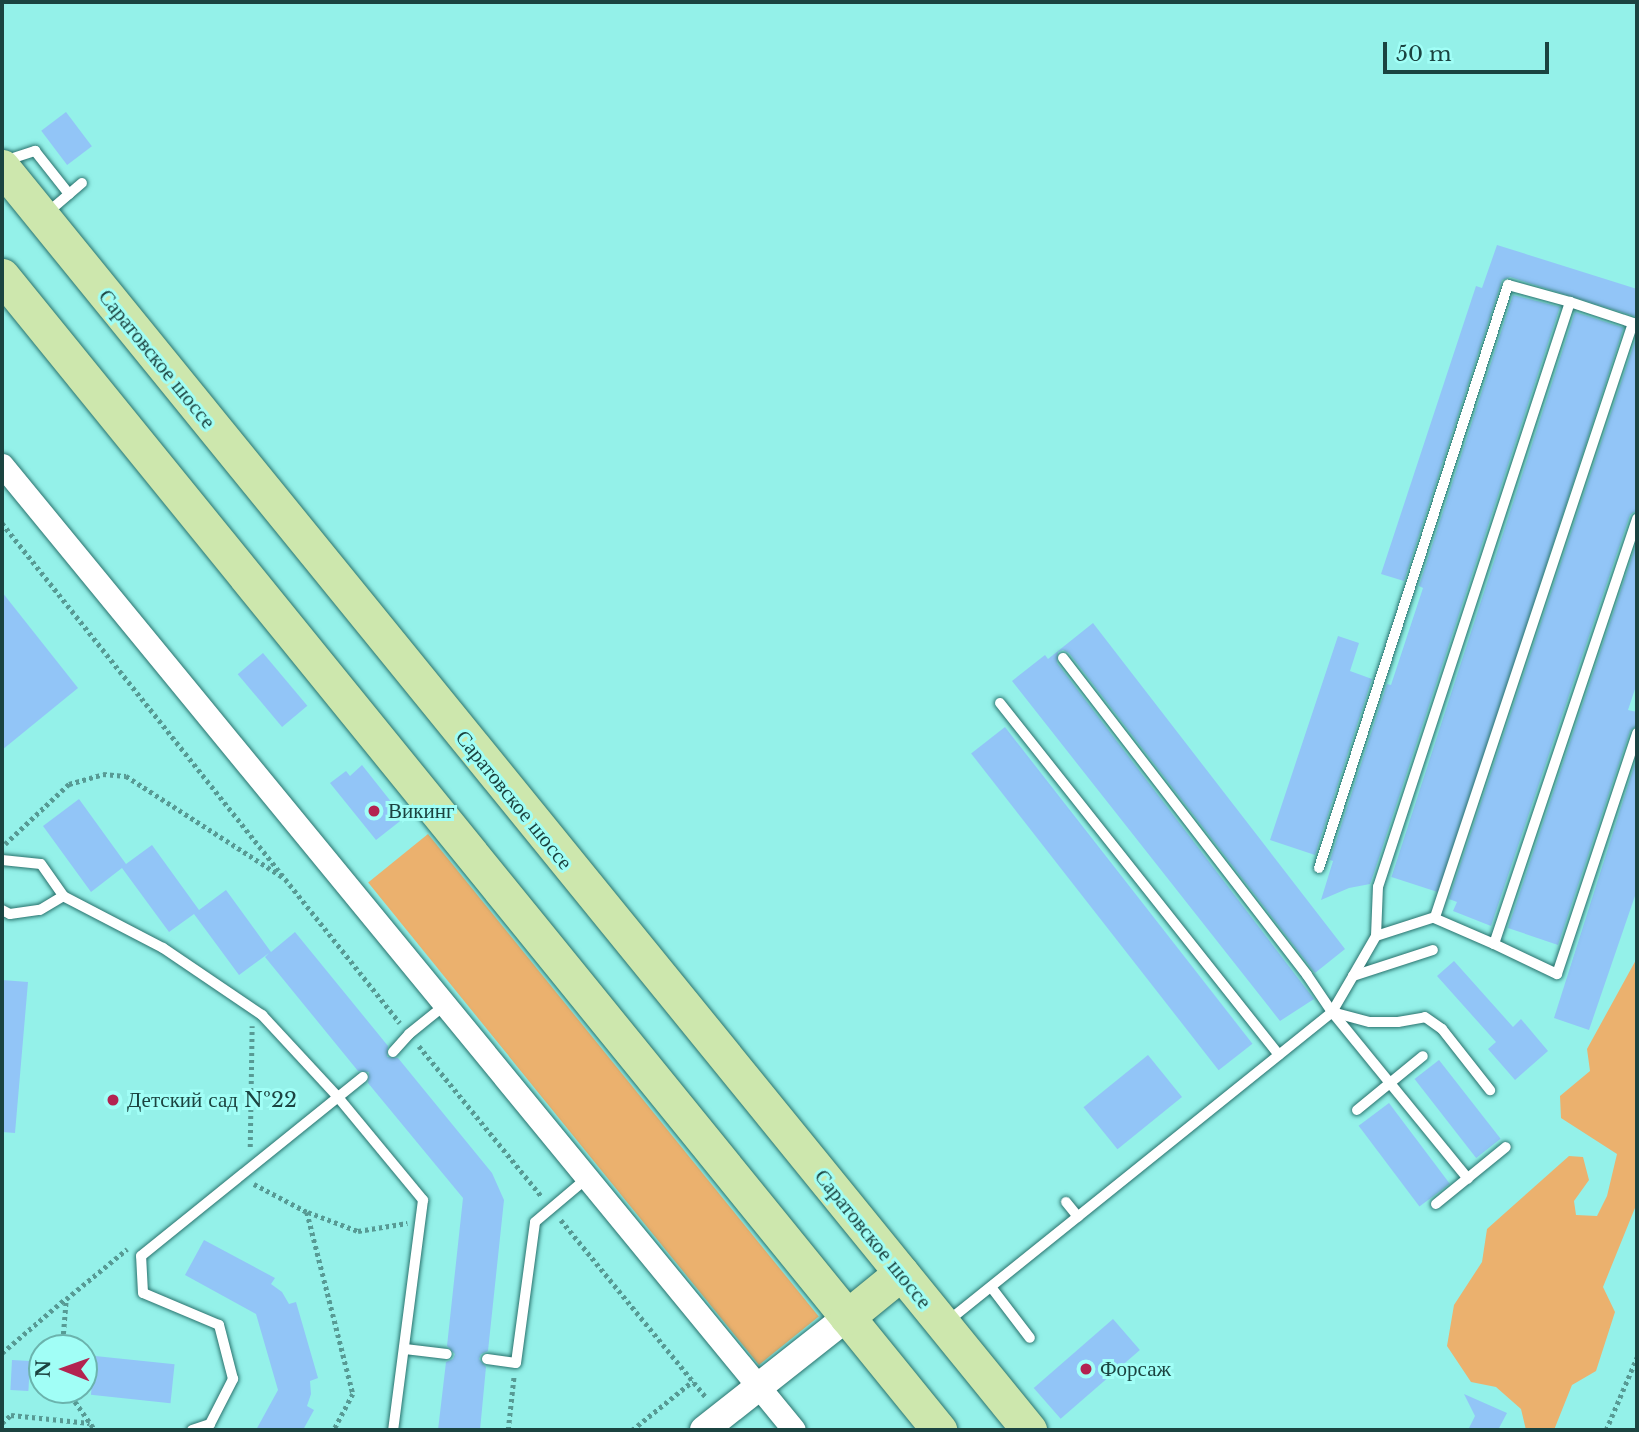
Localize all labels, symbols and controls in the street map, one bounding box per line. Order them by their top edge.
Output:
scale bar [1387,28,1553,72]
text: 50 m [1396,41,1451,67]
street label: Саратовское шоссе [93,284,221,434]
street label: Саратовское шоссе [450,725,578,875]
place label: Викинг [388,798,455,824]
marker: Викинг [366,803,382,819]
place label: Детский сад №22 [127,1087,297,1113]
marker: Детский сад №22 [105,1092,121,1108]
street label: Саратовское шоссе [809,1164,937,1314]
north arrow [28,1334,98,1404]
place label: Форсаж [1100,1356,1171,1382]
text: N [32,1360,55,1378]
marker: Форсаж [1078,1361,1094,1377]

